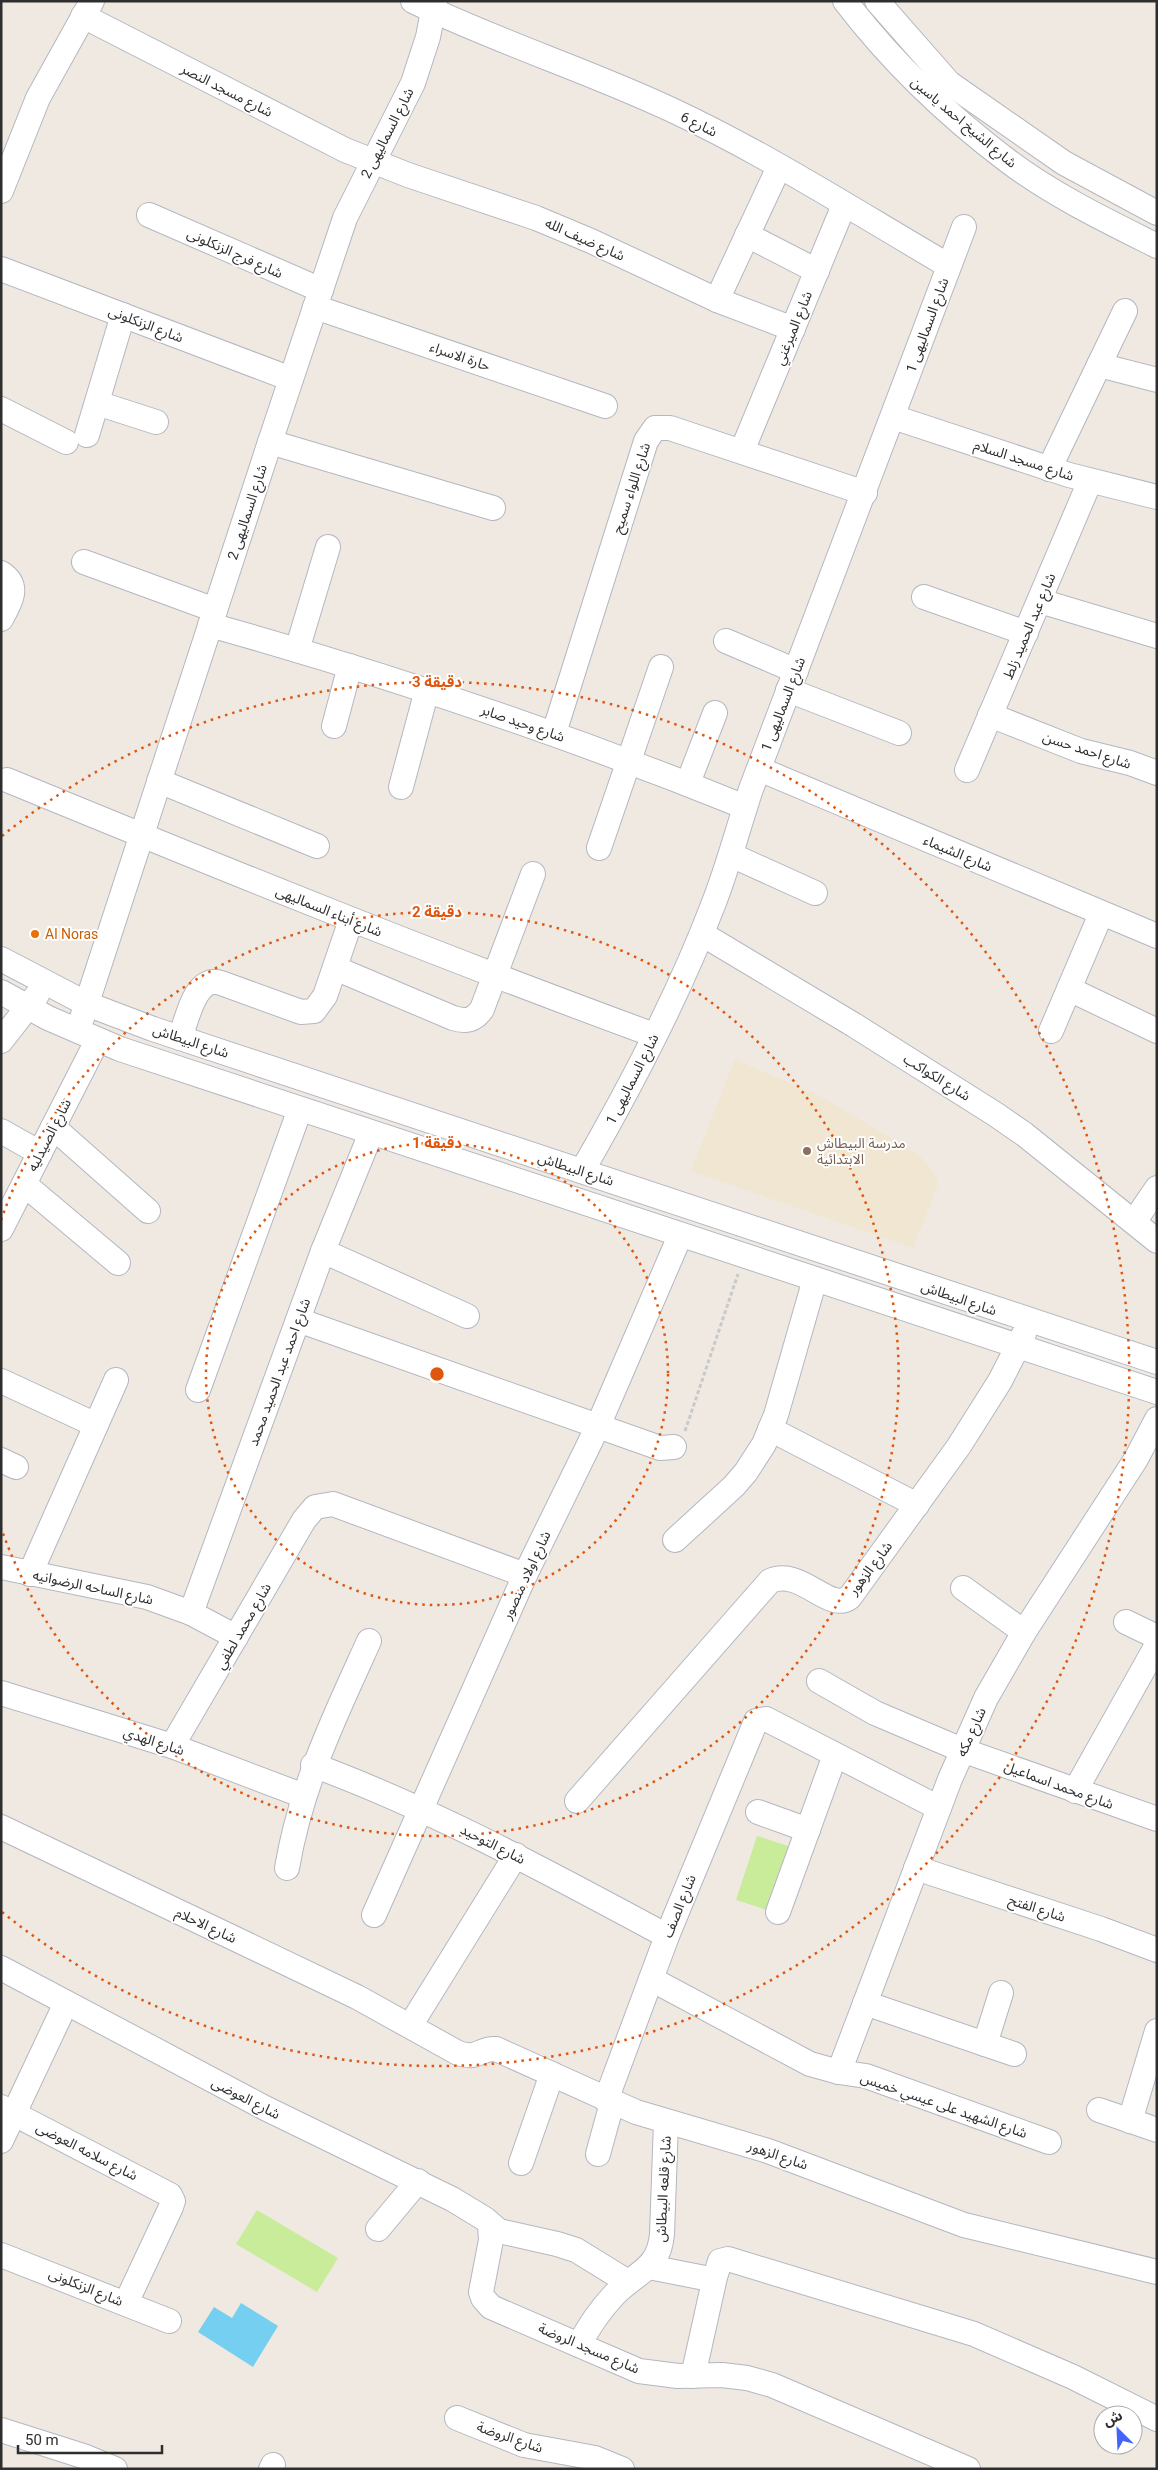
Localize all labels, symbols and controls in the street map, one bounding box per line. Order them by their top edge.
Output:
street label: شارع مسجد النصر [176,60,275,123]
street label: شارع الشيخ احمد ياسين [906,73,1020,173]
street label: شارع السماليهى 2 [357,85,419,182]
street label: شارع 6 [677,108,720,142]
street label: شارع ضيف الله [541,214,627,266]
street label: شارع فرج الزنكلونى [184,225,285,284]
street label: شارع السماليهى 1 [902,276,954,375]
street label: شارع الميرغني [771,289,818,369]
street label: شارع الزنكلونى [105,302,186,348]
street label: حارة الاسراء [427,338,492,375]
street label: شارع مسجد السلام [971,436,1076,487]
street label: شارع اللواء سميح [609,441,656,536]
street label: شارع السماليهى 2 [224,462,273,563]
street label: شارع عبد الحميد زلط [999,571,1061,683]
street label: شارع السماليهى 1 [758,655,811,754]
text: 3 دقيقة [412,673,462,691]
street label: شارع وحيد صابر [477,701,567,748]
street label: شارع احمد حسن [1040,728,1133,775]
street label: شارع الشيماء [920,831,995,877]
street label: شارع أبناء السماليهى [272,882,385,942]
text: 2 دقيقة [412,903,462,921]
place label: Al Noras [45,926,98,942]
marker: Al Noras [29,928,41,940]
street label: شارع البيطاش [150,1021,231,1064]
street label: شارع السماليهى 1 [602,1031,664,1128]
street label: شارع الكواكب [899,1050,973,1106]
street label: شارع الصيدليه [24,1096,77,1175]
text: 1 دقيقة [412,1134,462,1152]
place label: مدرسة البيطاش الابتدائية [817,1135,906,1167]
marker: مدرسة البيطاش الابتدائية [801,1145,813,1157]
street label: شارع البيطاش [535,1149,616,1192]
street label: شارع البيطاش [918,1278,999,1321]
street label: شارع احمد عبد الحميد محمد [245,1296,316,1449]
centre of rings [428,1365,446,1383]
street label: شارع اولاد منصور [498,1528,556,1624]
street label: شارع الزهور [844,1538,898,1600]
street label: شارع الساحه الرضوانيه [31,1566,155,1611]
street label: شارع محمد لطفي [212,1580,277,1674]
street label: شارع مكه [953,1705,992,1760]
street label: شارع الهدي [121,1724,186,1761]
street label: شارع محمد اسماعيل [1001,1758,1116,1815]
street label: شارع التوحيد [457,1821,528,1870]
street label: شارع الصف [659,1872,702,1941]
street label: شارع الفتح [1006,1891,1068,1928]
street label: شارع الاحلام [172,1904,239,1949]
street label: شارع الشهيد على عيسي خميس [858,2069,1029,2144]
street label: شارع العوضى [208,2074,283,2125]
street label: شارع سلامه العوضى [32,2119,140,2186]
street label: شارع قلعه البيطاش [652,2135,677,2243]
street label: شارع الزهور [744,2137,810,2176]
street label: شارع الزنكلونى [45,2265,125,2312]
street label: شارع مسجد الروضة [535,2320,642,2379]
north arrow [1093,2405,1143,2455]
text: ش [1101,2407,1125,2429]
street label: شارع الروضة [474,2418,545,2459]
scale bar [18,2422,161,2454]
text: 50 m [25,2431,59,2449]

